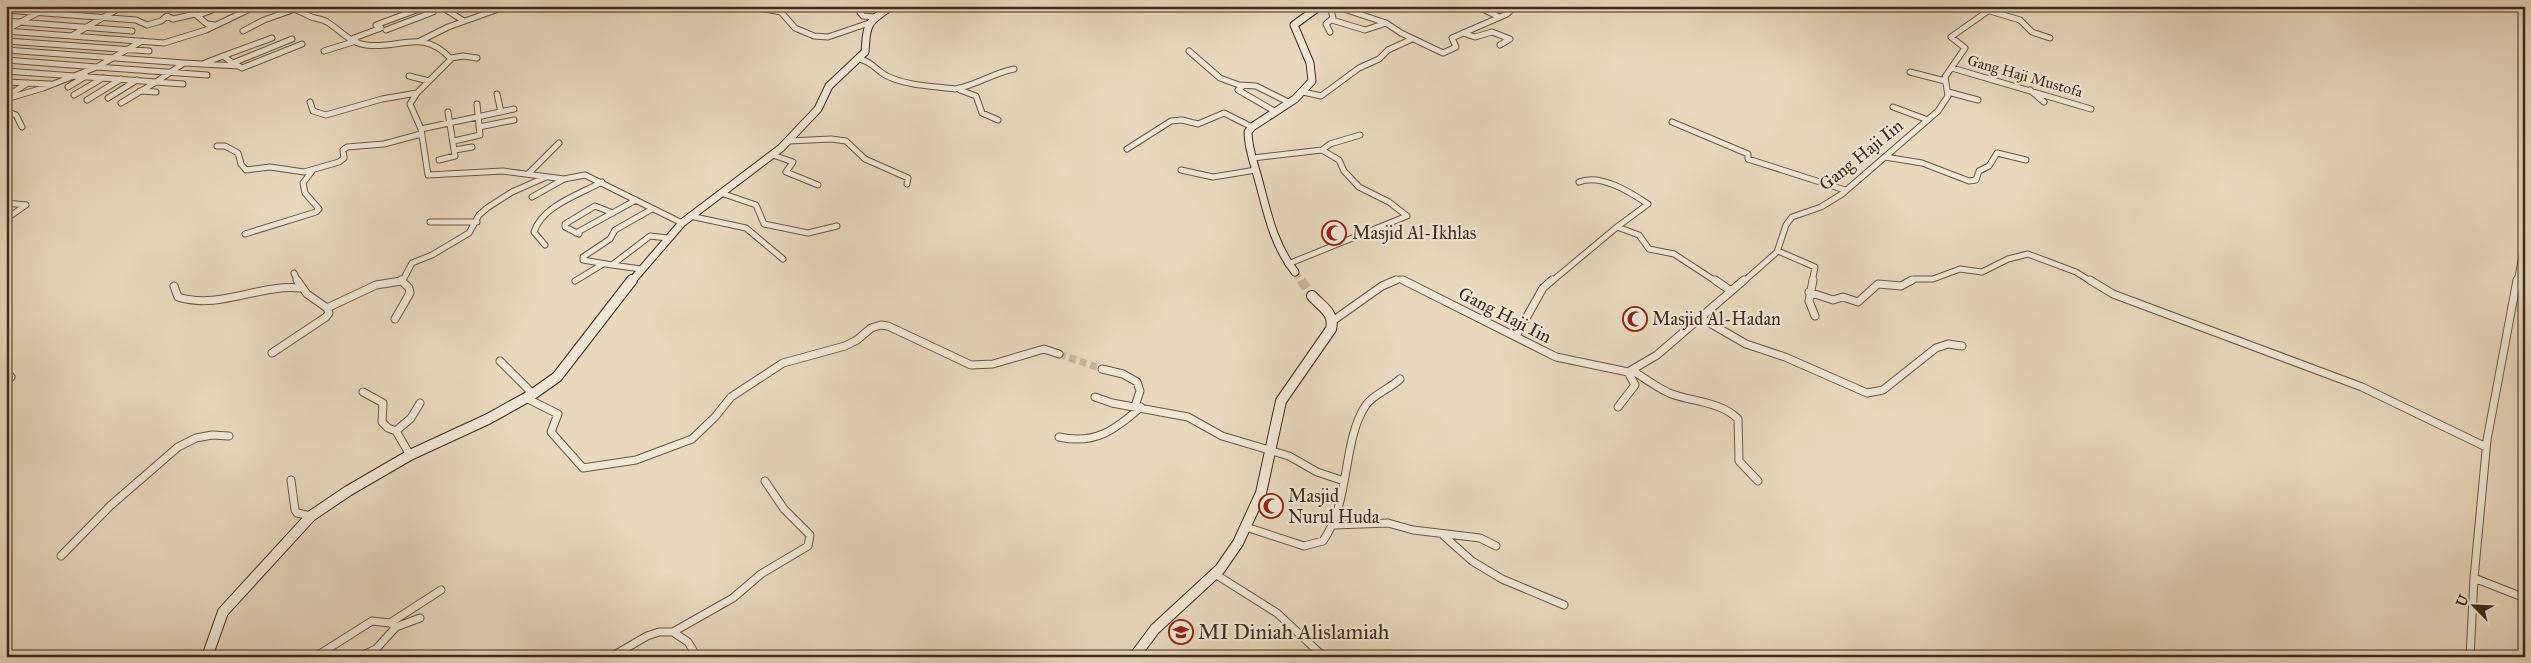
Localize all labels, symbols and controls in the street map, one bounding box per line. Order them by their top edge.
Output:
street label: Gang Haji Mustofa [1965,51,2085,101]
street label: Gang Haji Iin [1815,114,1908,196]
mosque icon: Masjid Al-Ikhlas [1321,220,1347,246]
place label: Masjid Al-Ikhlas [1352,222,1476,244]
street label: Gang Haji Iin [1454,282,1555,349]
mosque icon: Masjid Al-Hadan [1622,306,1648,332]
place label: Masjid Al-Hadan [1652,308,1781,330]
place label: Masjid Nurul Huda [1288,485,1380,528]
mosque icon: Masjid Nurul Huda [1258,493,1284,519]
north arrow [2448,580,2498,630]
text: U [2453,592,2473,609]
school or university icon: MI Diniah Alislamiah [1168,619,1194,645]
place label: MI Diniah Alislamiah [1198,619,1390,645]

